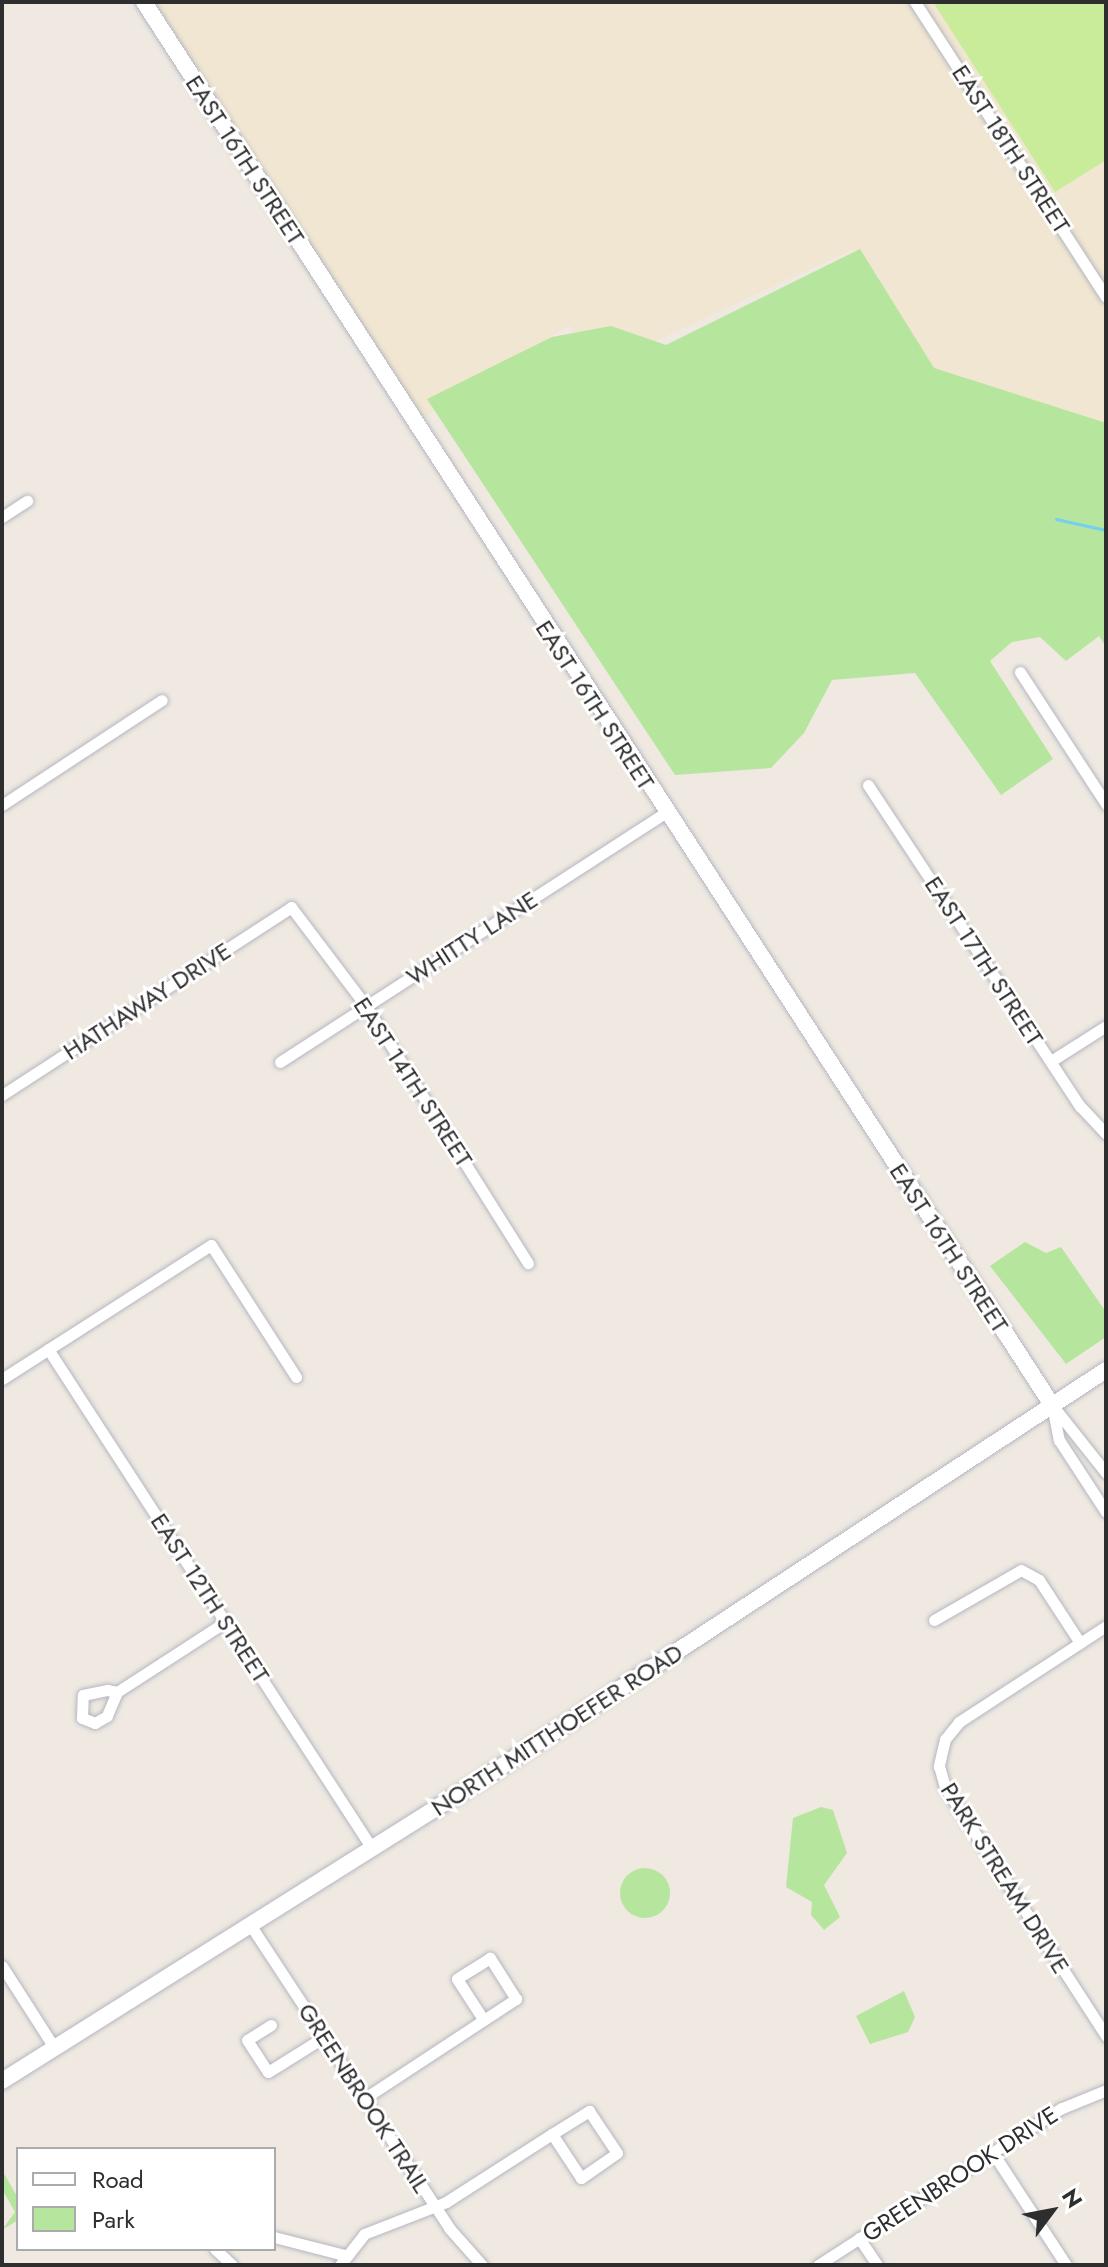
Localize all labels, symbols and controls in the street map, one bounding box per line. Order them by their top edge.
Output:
street label: EAST 18TH STREET [946,60,1076,238]
street label: EAST 16TH STREET [180,70,310,250]
street label: EAST 16TH STREET [530,615,660,795]
street label: EAST 17TH STREET [919,871,1049,1051]
street label: WHITTY LANE [401,885,543,991]
street label: HATHAWAY DRIVE [58,936,236,1066]
street label: EAST 14TH STREET [348,992,478,1172]
street label: EAST 16TH STREET [884,1158,1014,1338]
street label: EAST 12TH STREET [145,1508,275,1688]
street label: NORTH MITTHOEFER ROAD [426,1638,688,1822]
street label: PARK STREAM DRIVE [935,1777,1075,1979]
street label: GREENBROOK TRAIL [292,1998,436,2198]
street label: GREENBROOK DRIVE [857,2100,1063,2248]
legend [16,2147,276,2251]
text: Road [92,2162,144,2197]
north arrow [1012,2171,1092,2251]
text: N [1054,2182,1091,2214]
text: Park [92,2202,135,2237]

